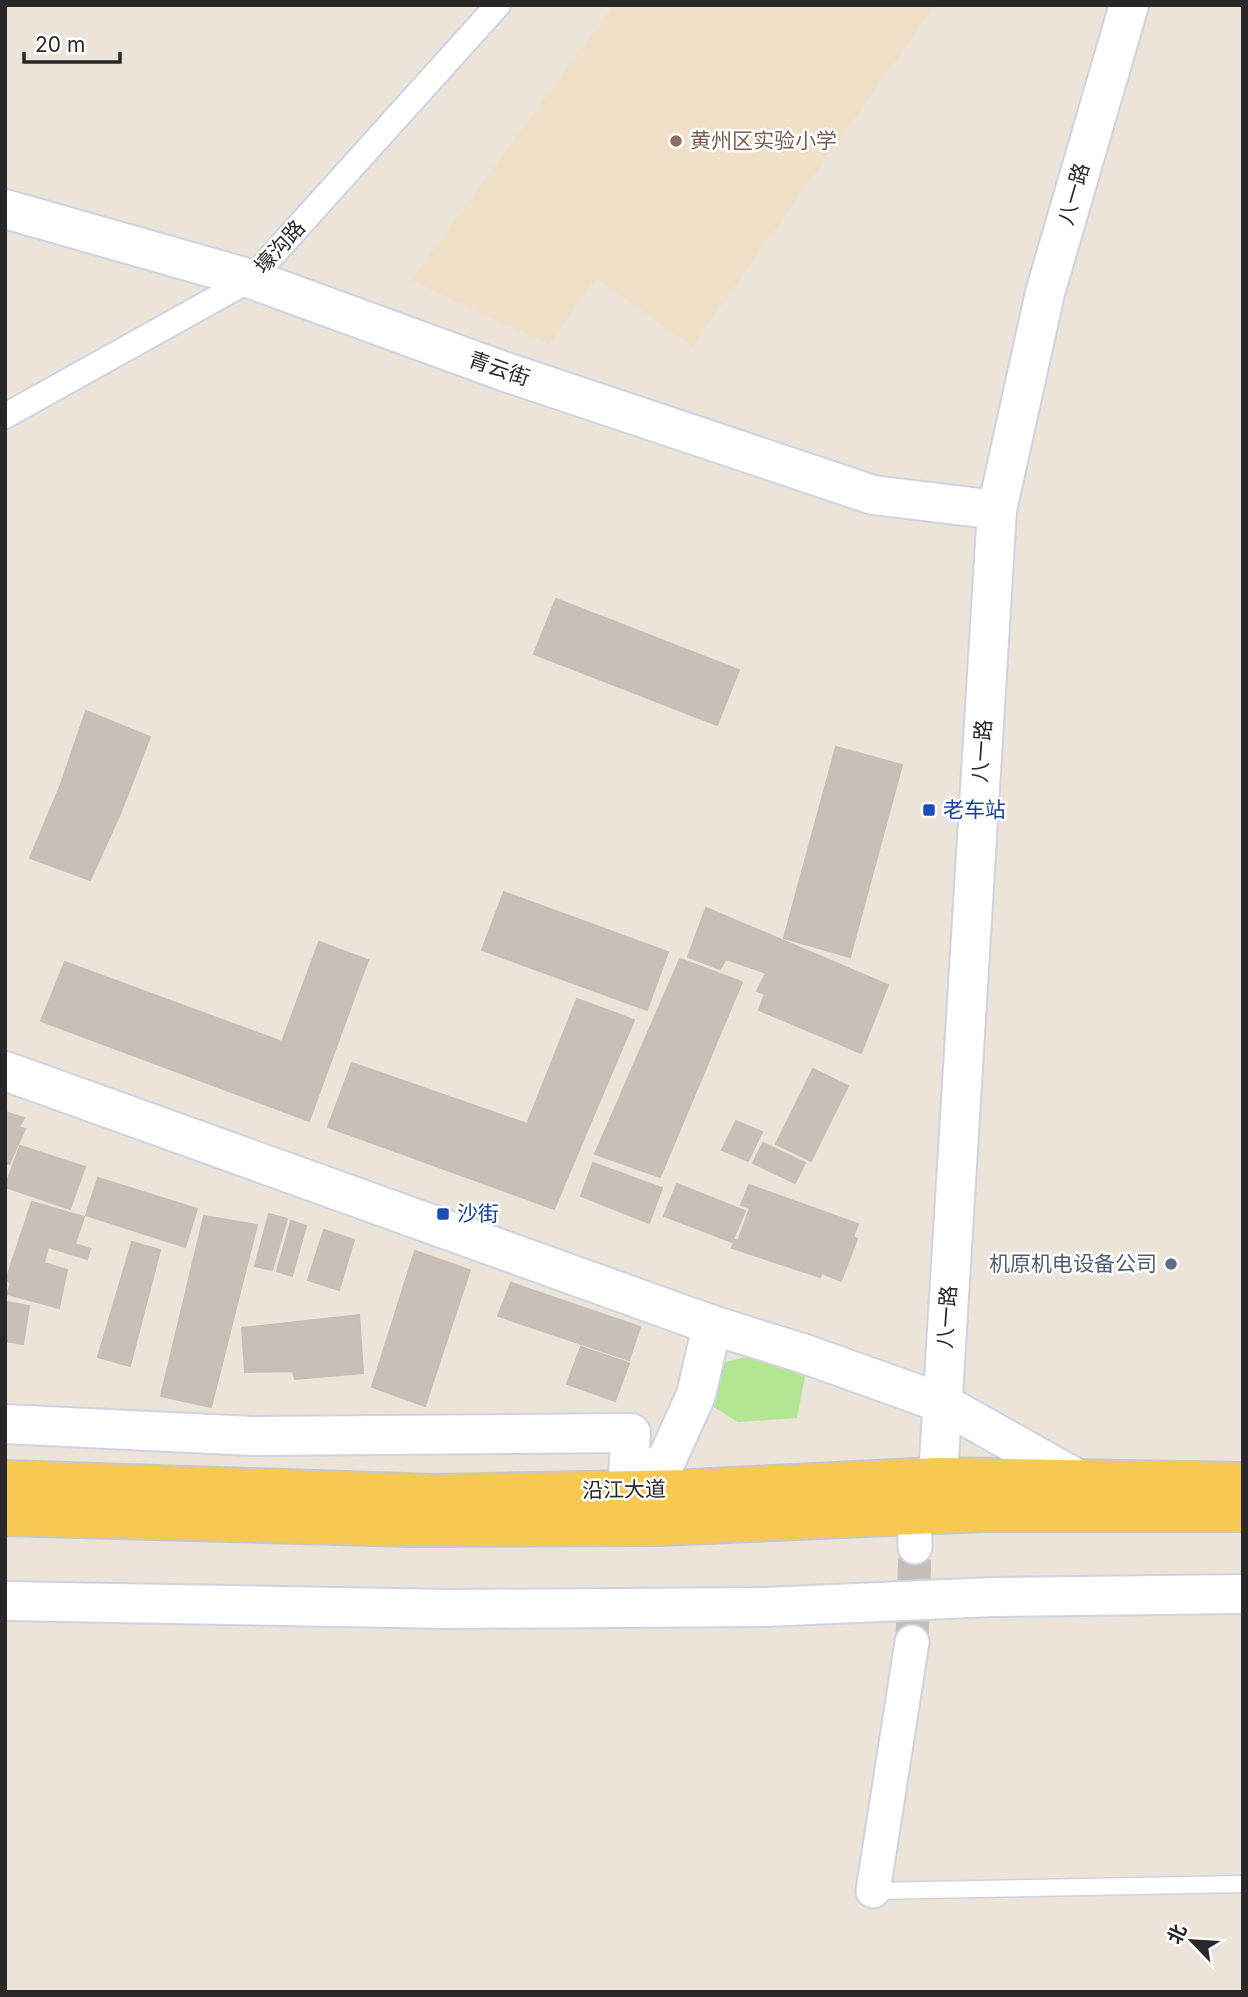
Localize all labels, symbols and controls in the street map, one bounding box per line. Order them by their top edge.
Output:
scale bar [24,21,121,65]
text: 20 m [35,32,85,57]
place label: 黄州区实验小学 [690,128,837,153]
marker: 黄州区实验小学 [668,133,684,149]
street label: 八一路 [1053,160,1094,228]
street label: 壕沟路 [249,215,310,278]
street label: 青云街 [465,346,533,391]
street label: 八一路 [967,719,996,783]
place label: 老车站 [943,797,1006,822]
marker: 老车站 [921,802,937,818]
place label: 沙街 [457,1201,499,1226]
marker: 沙街 [435,1206,451,1222]
place label: 机原机电设备公司 [989,1251,1157,1276]
marker: 机原机电设备公司 [1163,1256,1179,1272]
street label: 八一路 [932,1285,961,1349]
street label: 沿江大道 [582,1476,666,1503]
north arrow [1157,1906,1227,1976]
text: 北 [1163,1921,1191,1948]

